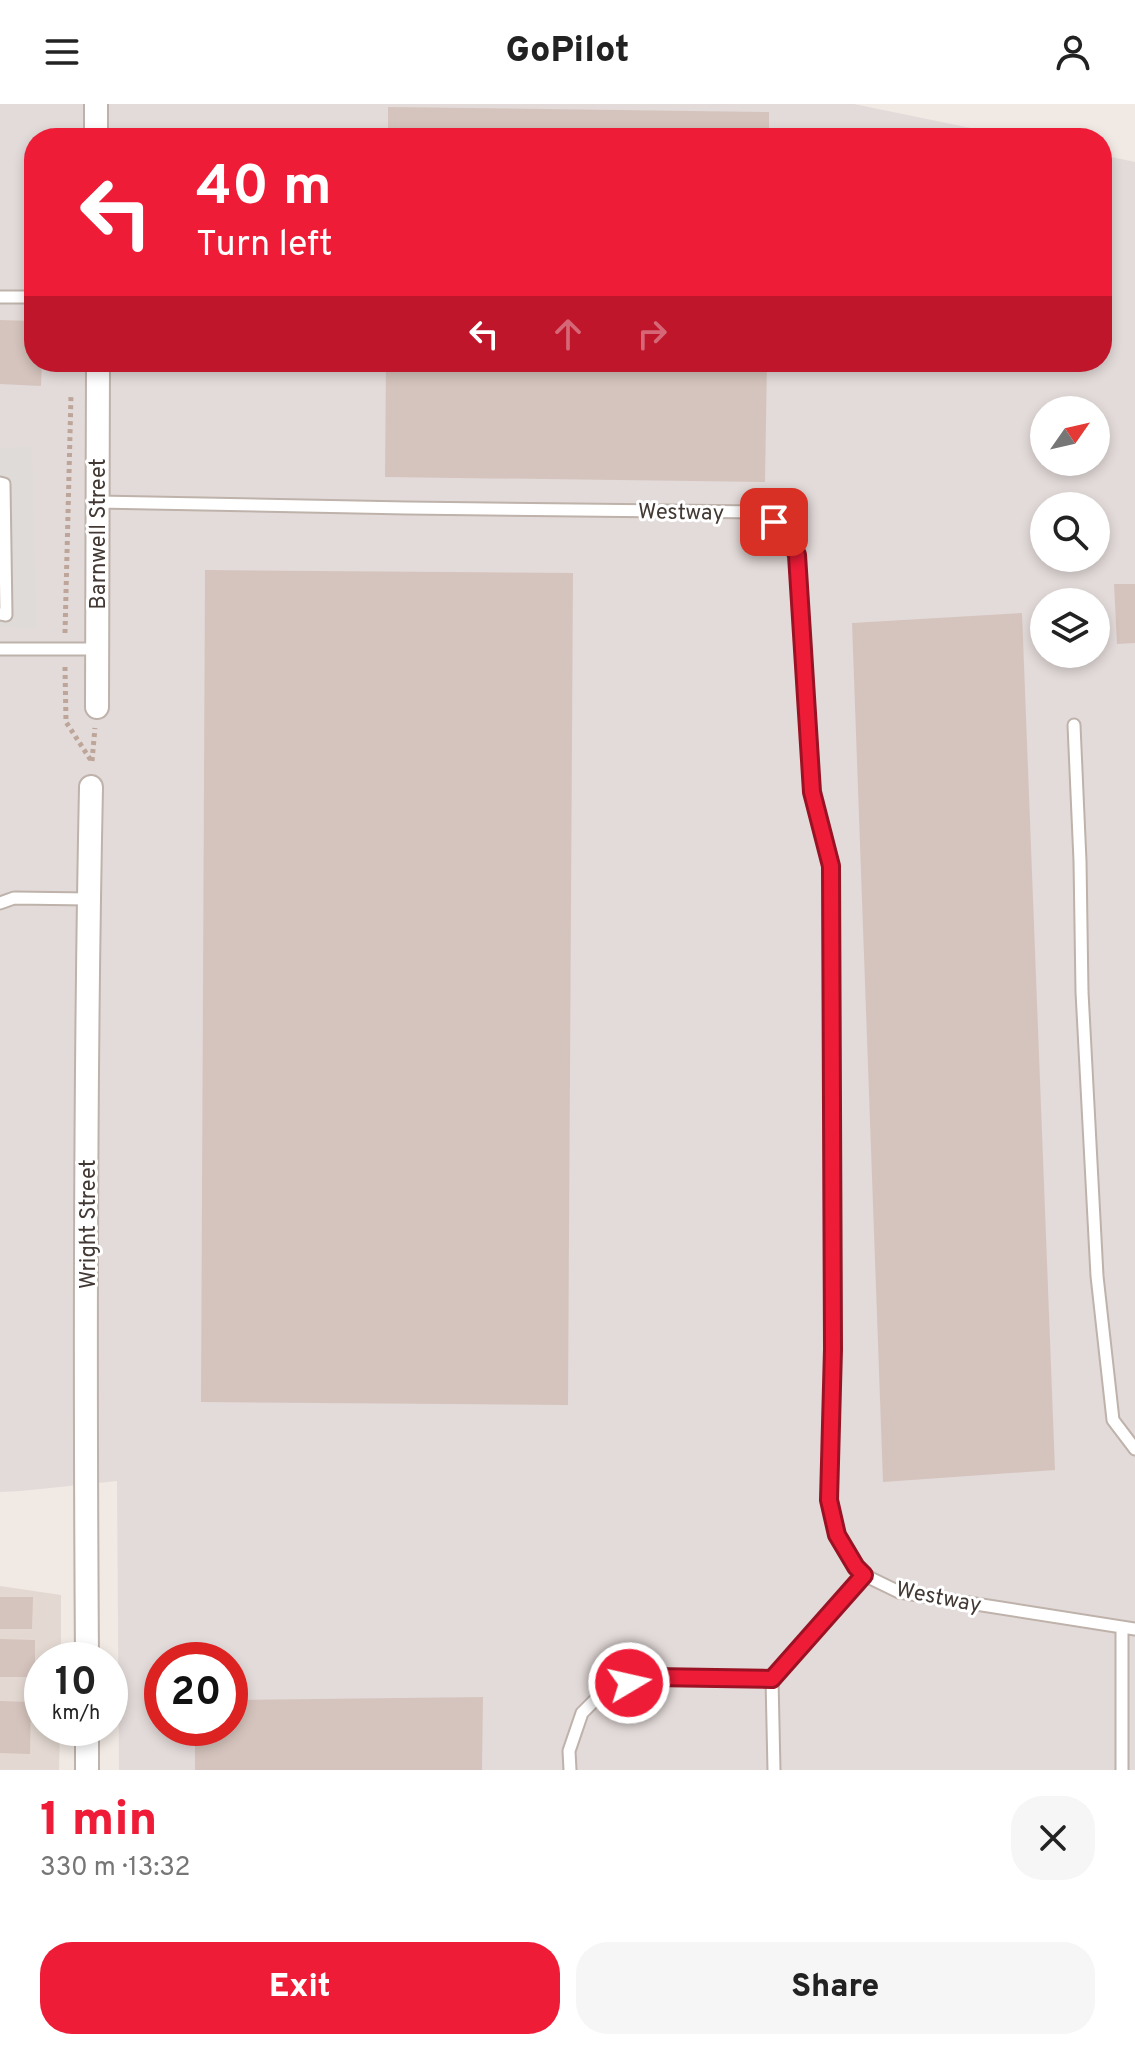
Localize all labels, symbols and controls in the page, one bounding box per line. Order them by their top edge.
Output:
text: GoPilot [506,29,629,75]
icon: menu [40,30,84,74]
icon: person [1051,30,1095,74]
text: 40 m [196,154,332,224]
icon: left [64,160,168,264]
text: Turn left [196,223,333,269]
icon: left [462,312,506,356]
icon: ahead [546,312,590,356]
icon: right [630,312,674,356]
north arrow [1030,396,1110,476]
map controls [1030,396,1110,668]
street label: Barnwell Street [86,458,113,610]
pin [740,488,808,556]
button: search [1030,492,1110,572]
street label: Westway [638,499,724,528]
icon: arrive [752,500,796,544]
button: layers [1030,588,1110,668]
street label: Wright Street [76,1159,103,1289]
street label: Westway [894,1577,983,1620]
position arrow [587,1641,671,1725]
speed limit sign: 20 [144,1642,248,1746]
text: 10 [55,1659,97,1709]
text: km/h [52,1701,100,1727]
text: 1 min [40,1792,157,1852]
button: close [1011,1796,1095,1880]
text: 330 m · 13:32 [40,1852,190,1885]
button: Exit [40,1942,560,2034]
button: Share [576,1942,1095,2034]

